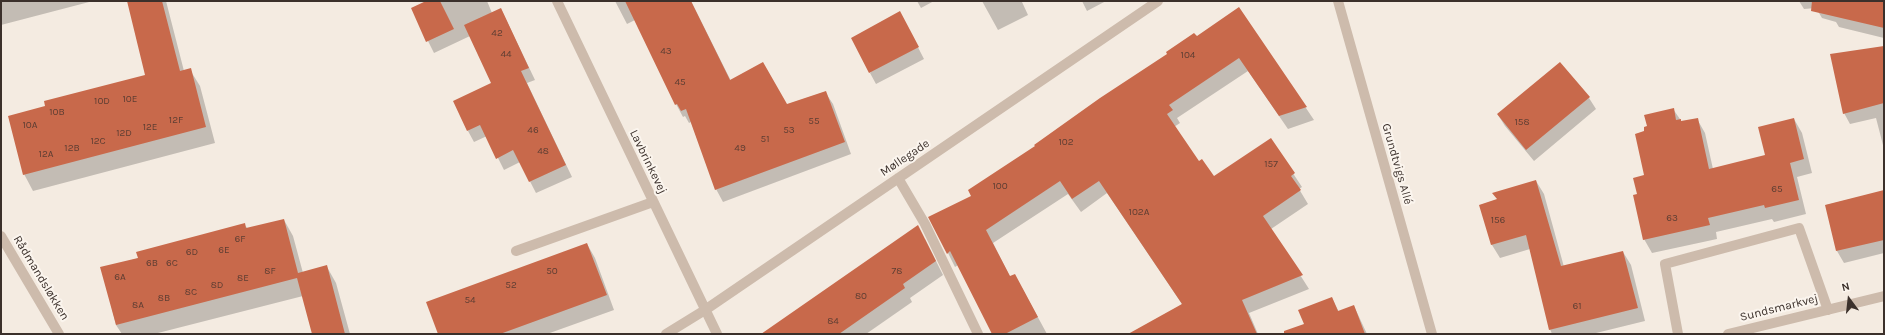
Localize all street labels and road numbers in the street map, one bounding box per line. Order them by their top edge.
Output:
street label: Grundtvigs Allé [1379,122,1415,206]
street label: Lavbrinkevej [626,128,670,196]
street label: Møllegade [878,136,932,180]
street label: Rådmandsløkken [10,233,72,323]
street label: Sundsmarkvej [1738,291,1820,325]

